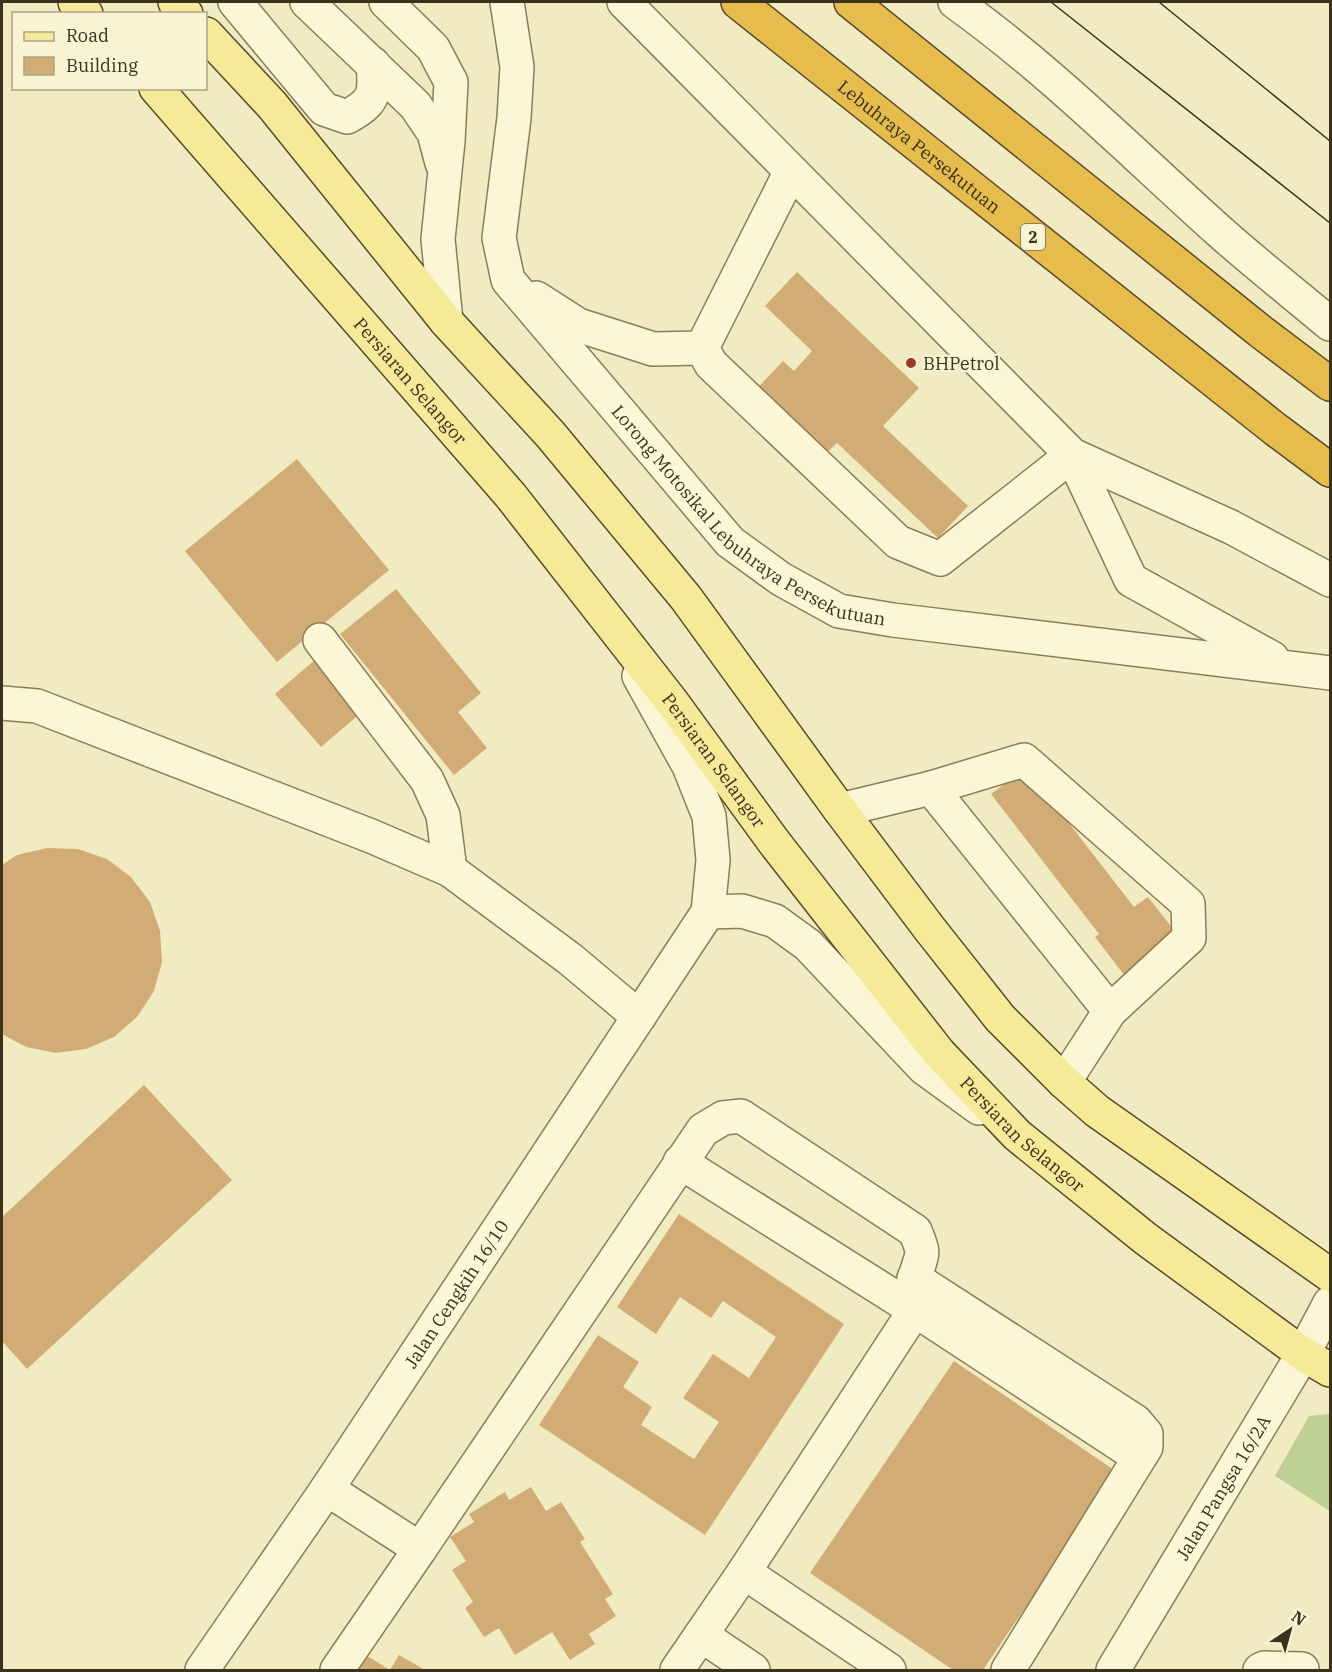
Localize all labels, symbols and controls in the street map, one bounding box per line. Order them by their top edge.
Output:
legend [12,12,207,90]
text: Road [66,24,109,47]
text: Building [66,54,138,77]
street label: Lebuhraya Persekutuan [833,75,1006,218]
road number: 2 [1021,224,1045,250]
street label: Persiaran Selangor [349,312,472,449]
place label: BHPetrol [923,352,1000,375]
marker: BHPetrol [904,356,918,370]
street label: Lorong Motosikal Lebuhraya Persekutuan [607,400,887,630]
street label: Persiaran Selangor [657,688,771,832]
street label: Persiaran Selangor [956,1071,1090,1197]
street label: Jalan Cengkih 16/10 [399,1215,513,1372]
street label: Jalan Pangsa 16/2A [1170,1410,1276,1564]
north arrow [1260,1600,1320,1660]
text: N [1288,1606,1310,1630]

